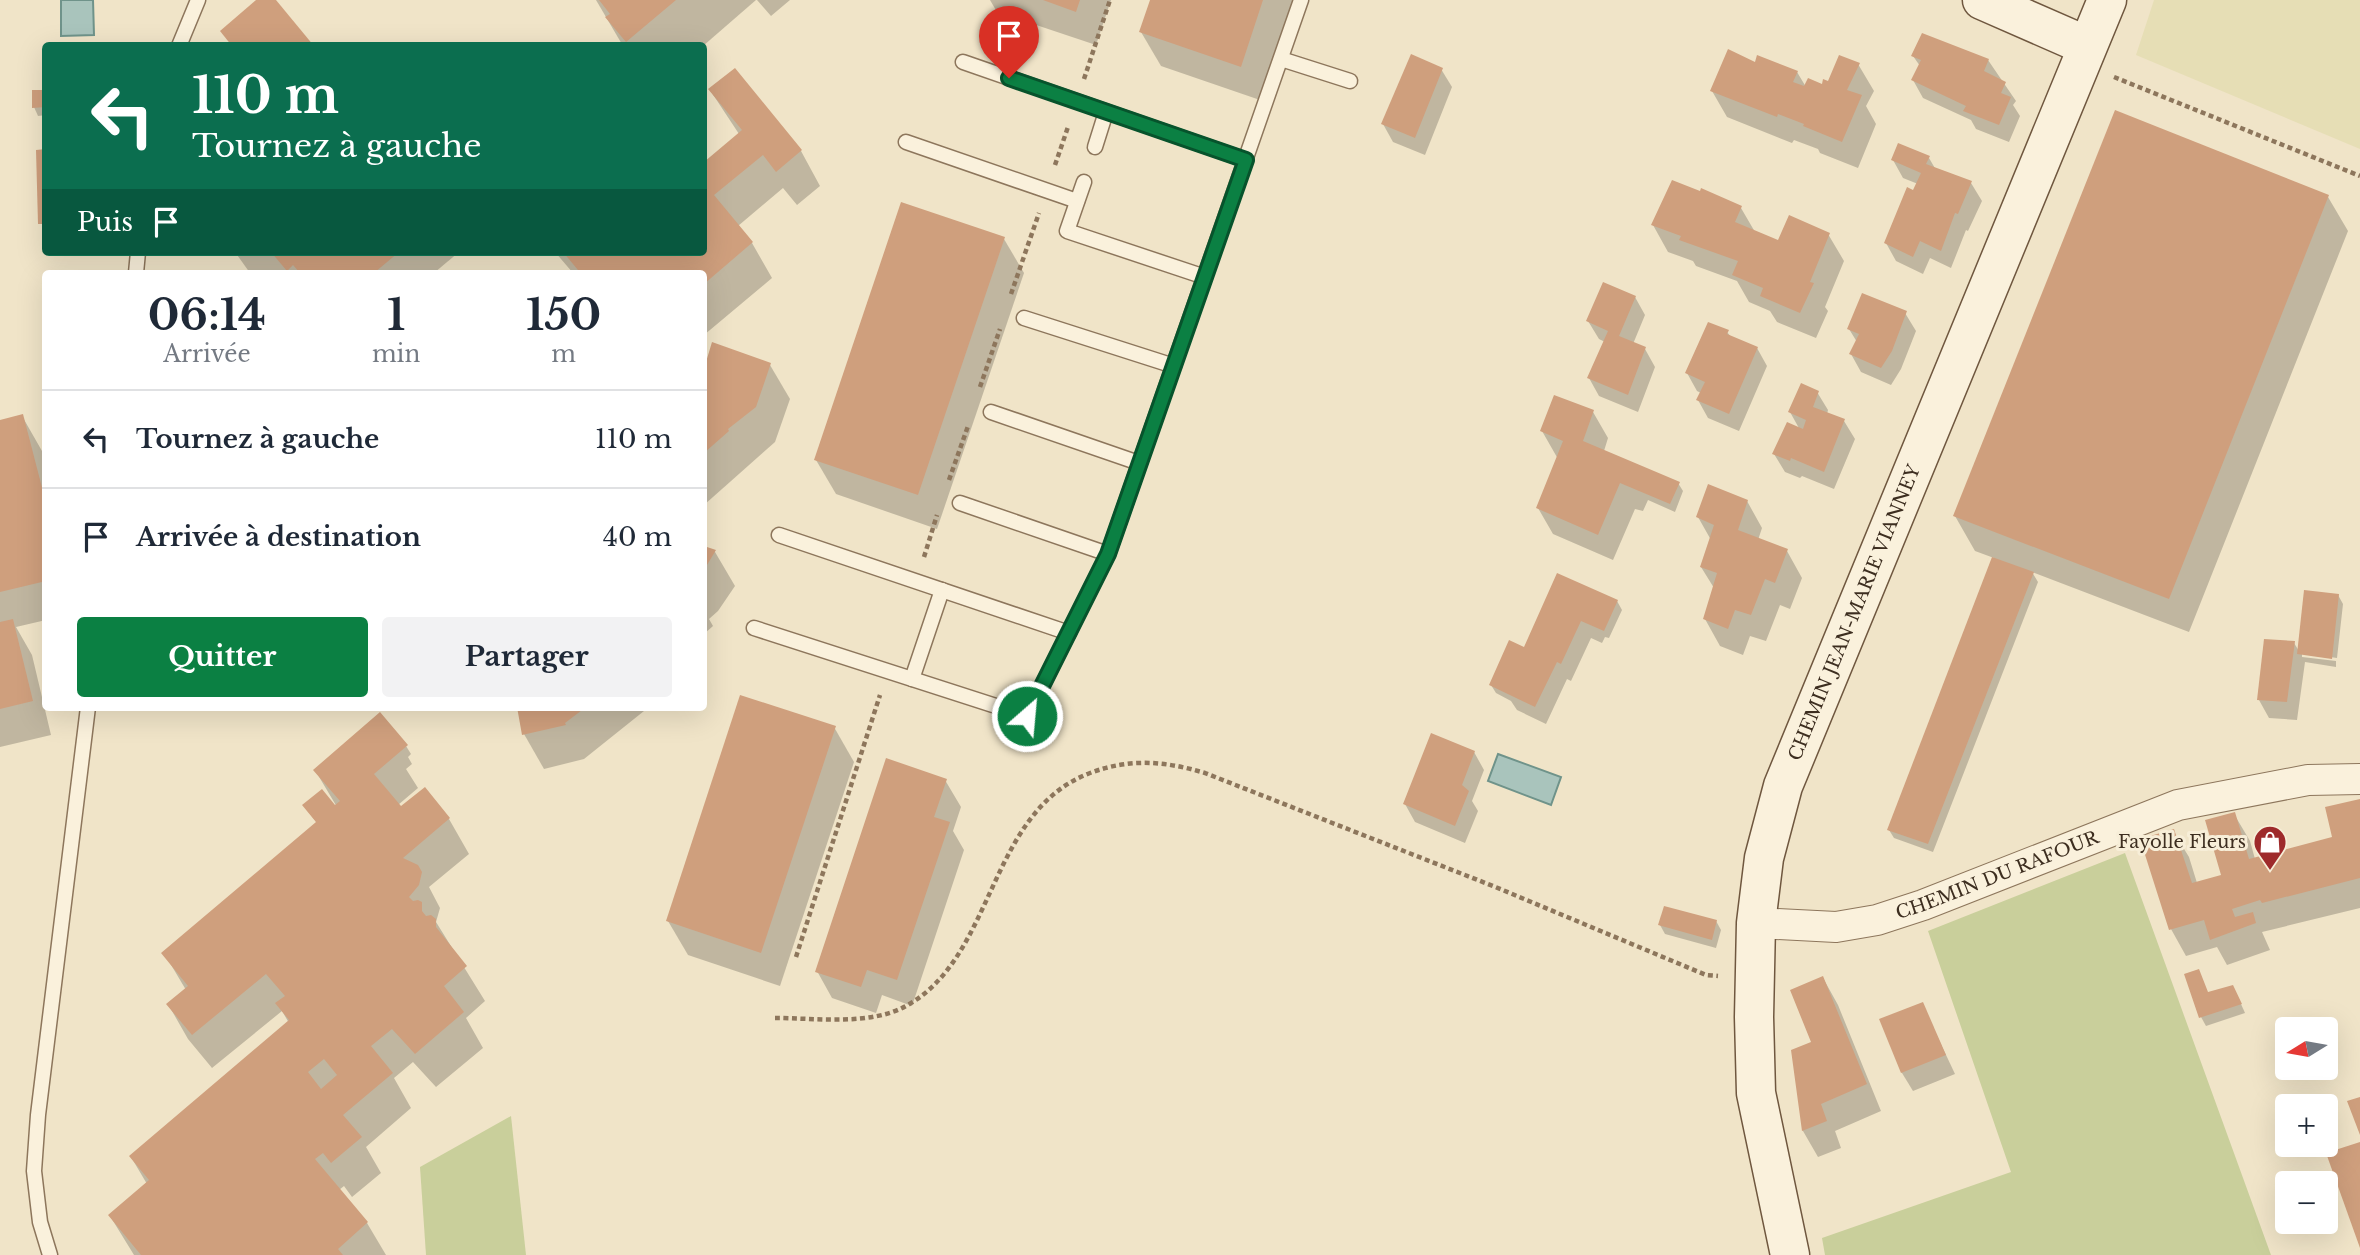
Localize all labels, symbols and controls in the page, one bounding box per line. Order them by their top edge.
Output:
pin [979,6,1039,78]
icon: arrive [990,17,1028,55]
text: 110 m [192,65,339,126]
icon: left [77,70,168,161]
text: Tournez à gauche [192,126,482,166]
icon: arrive [147,203,185,241]
text: Puis [77,206,133,238]
text: 06:14 [148,289,266,341]
text: 1 [387,289,405,341]
text: 150 [526,289,601,341]
text: Arrivée [163,340,251,368]
text: min [372,340,420,368]
text: m [551,340,576,368]
icon: left [77,420,115,458]
text: Tournez à gauche [136,423,379,455]
text: 110 m [595,423,672,455]
street label: CHEMIN JEAN-MARIE VIANNEY [1784,461,1926,764]
icon: arrive [77,518,115,556]
text: Arrivée à destination [136,521,421,553]
text: 40 m [603,521,672,553]
button: Quitter [77,617,368,697]
button: Partager [382,617,672,697]
position arrow [990,679,1064,753]
shop icon: Fayolle Fleurs [2251,823,2289,872]
street label: CHEMIN DU RAFOUR [1893,826,2103,924]
place label: Fayolle Fleurs [2118,831,2246,853]
north arrow [2275,1017,2338,1080]
map controls [2275,1017,2338,1234]
button: + [2275,1094,2338,1157]
button: − [2275,1171,2338,1234]

